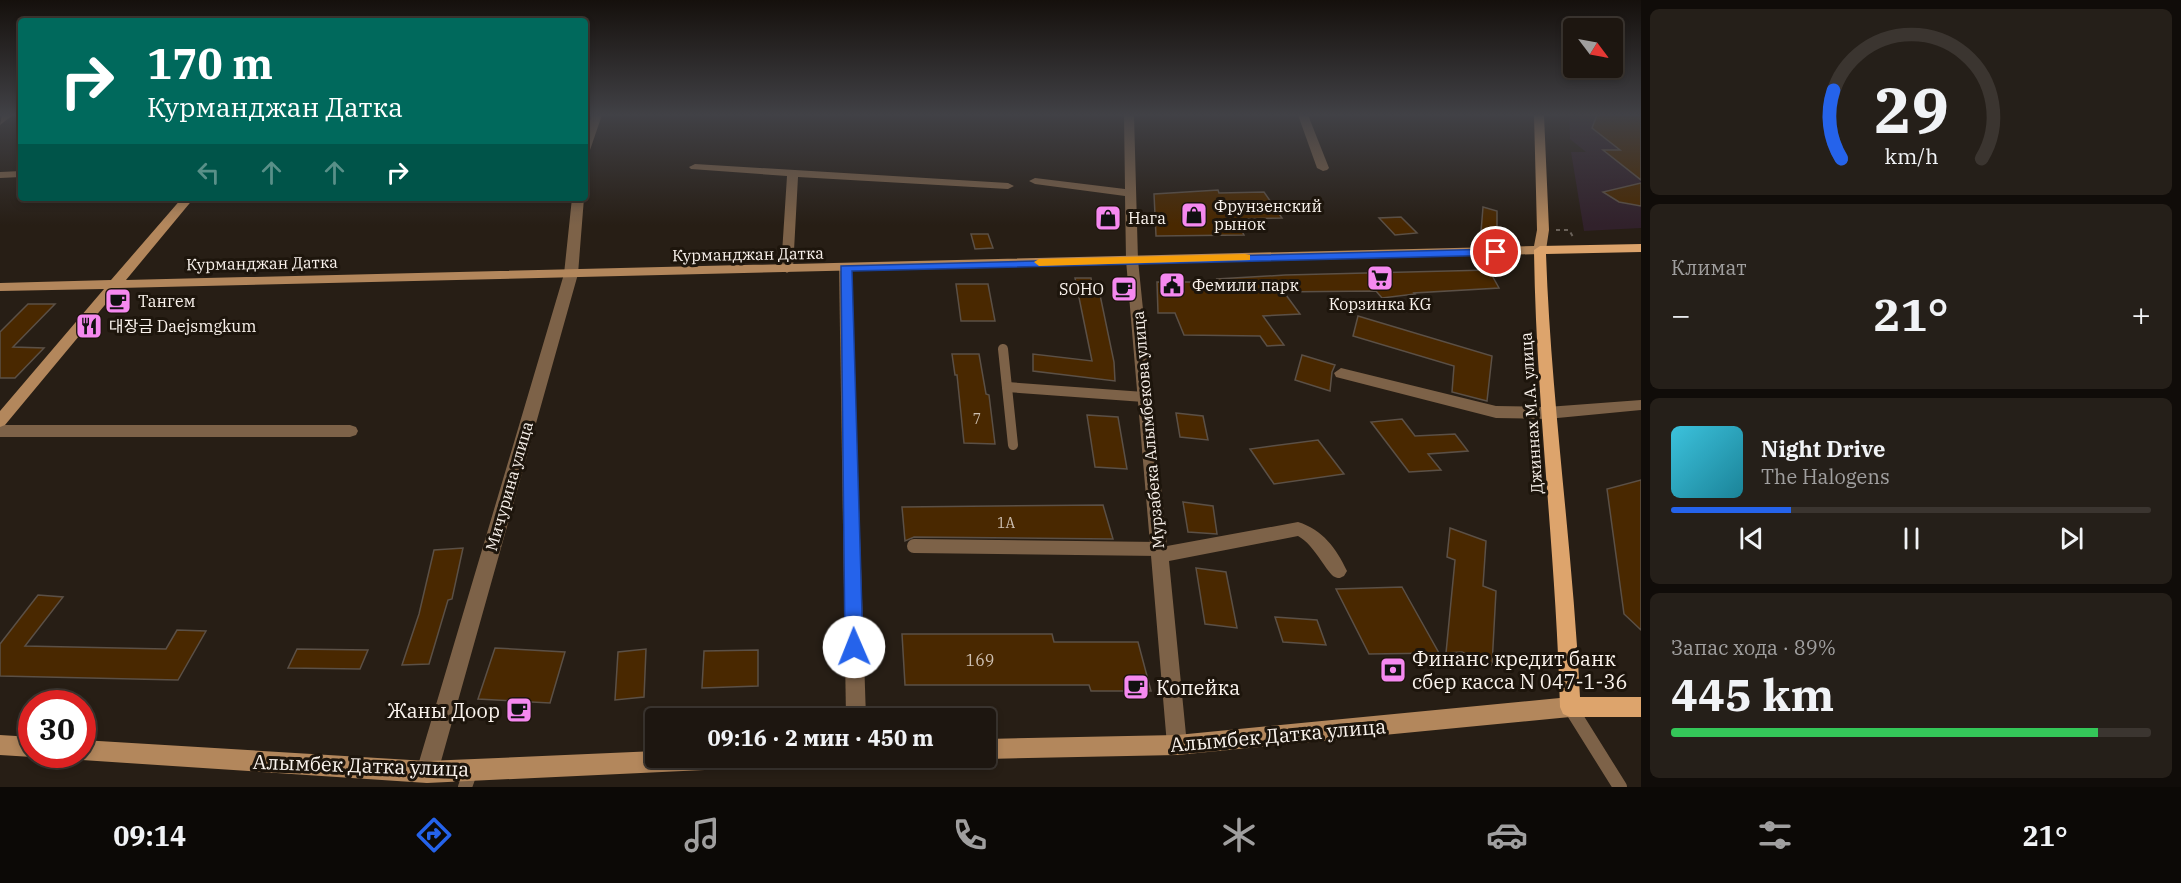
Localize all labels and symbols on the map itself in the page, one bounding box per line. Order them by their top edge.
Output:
north arrow [1563,18,1623,78]
place label: Фрунзенский рынок [1214,196,1322,234]
shop icon: Фрунзенский рынок [1179,200,1209,230]
shop icon: Нага [1093,203,1123,233]
place label: Нага [1128,208,1166,228]
pin [1470,226,1521,277]
street label: Курманджан Датка [672,243,824,265]
street label: Курманджан Датка [186,252,338,274]
supermarket icon: Корзинка KG [1365,263,1395,293]
public building icon: Фемили парк [1157,270,1187,300]
cafe icon: SOHO [1109,274,1139,304]
place label: Фемили парк [1192,275,1300,295]
place label: SOHO [1059,279,1104,299]
cafe icon: Тангем [103,286,133,316]
place label: Тангем [138,291,196,311]
place label: Корзинка KG [1329,294,1431,314]
street label: Мурзабека Алымбекова улица [1128,310,1168,550]
restaurant icon: 대장금 Daejsmgkum [74,311,104,341]
place label: 대장금 Daejsmgkum [109,316,256,336]
street label: Джиннах М.А. улица [1515,331,1547,495]
house number: 7 [973,410,981,428]
street label: Мичурина улица [481,419,537,553]
house number: 1А [997,514,1015,532]
position arrow [822,615,886,679]
place label: Финанс кредит банк сбер касса N 047-1-36 [1412,645,1627,695]
house number: 169 [966,650,994,670]
bank icon: Финанс кредит банк сбер касса N 047-1-36 [1378,655,1408,685]
cafe icon: Копейка [1121,672,1151,702]
place label: Копейка [1156,674,1240,701]
speed limit sign: 30 [18,690,96,768]
cafe icon: Жаны Доор [504,695,534,725]
place label: Жаны Доор [387,697,500,724]
street label: Алымбек Датка улица [1169,712,1387,758]
street label: Алымбек Датка улица [252,748,470,782]

